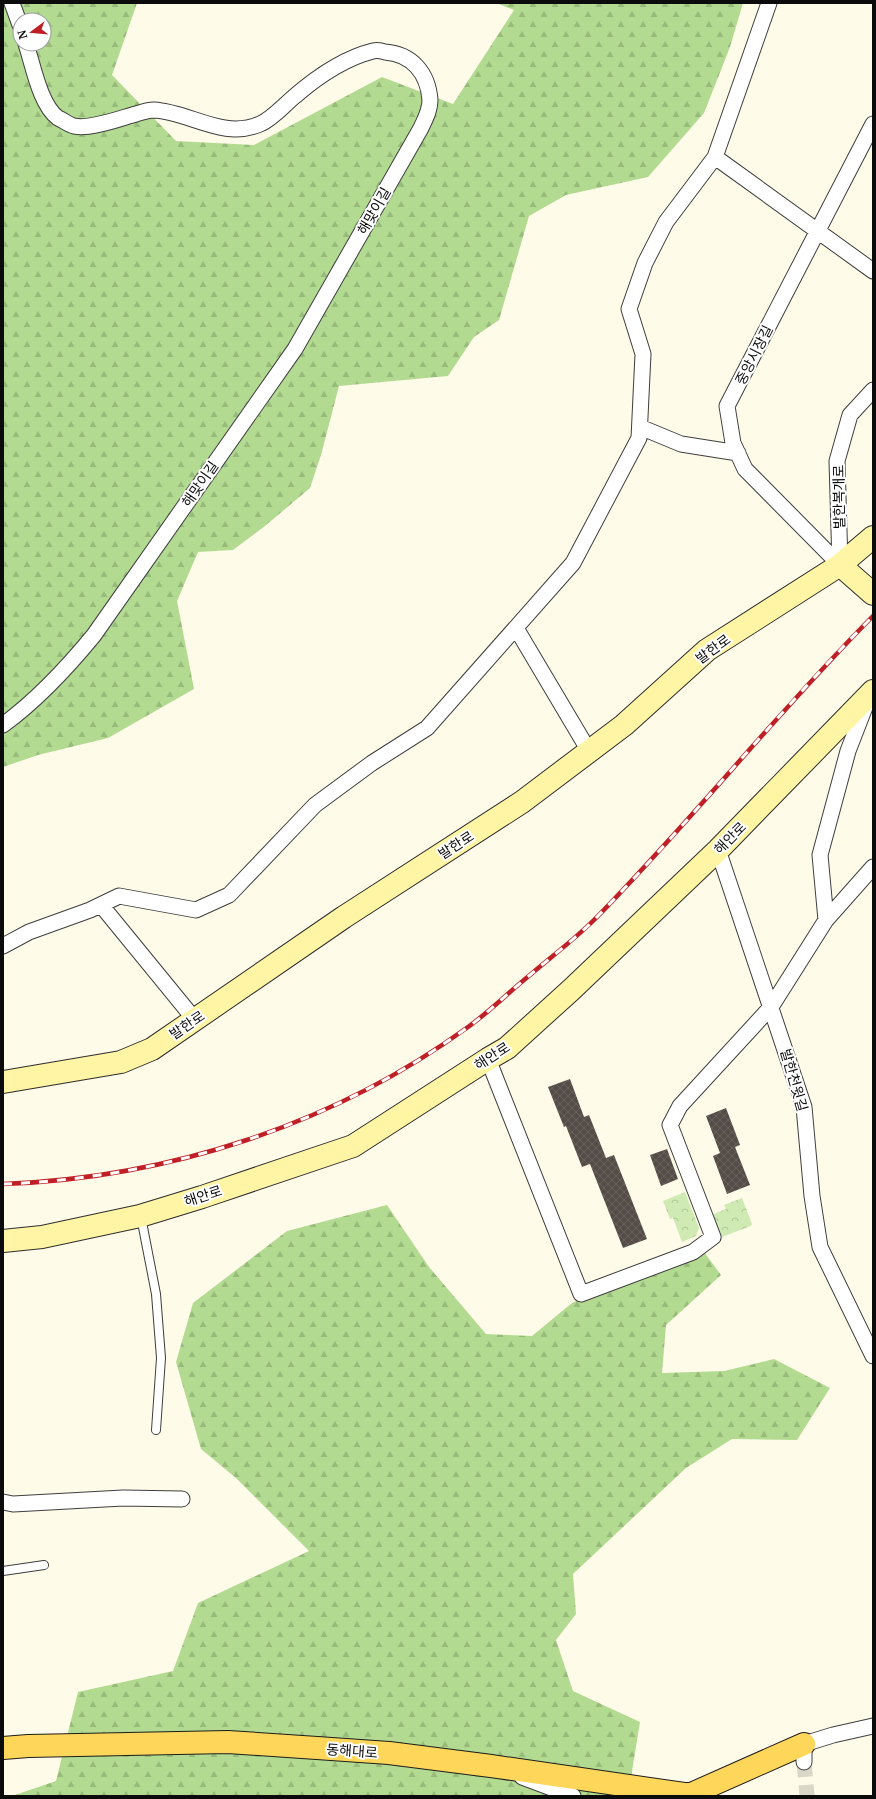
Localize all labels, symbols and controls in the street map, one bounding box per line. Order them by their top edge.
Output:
north arrow [12,12,52,52]
text: N [14,28,30,41]
street label: 해맞이길 [353,184,395,238]
street label: 중앙시장길 [731,322,777,388]
street label: 해맞이길 [178,458,222,510]
street label: 발한복개로 [829,465,849,529]
street label: 발한로 [692,630,734,668]
street label: 해안로 [710,818,750,858]
street label: 발한로 [435,827,477,863]
street label: 발한로 [166,1007,208,1043]
street label: 해안로 [471,1038,513,1074]
street label: 발한천윗길 [776,1047,812,1113]
street label: 해안로 [182,1181,224,1211]
street label: 동해대로 [326,1740,378,1762]

